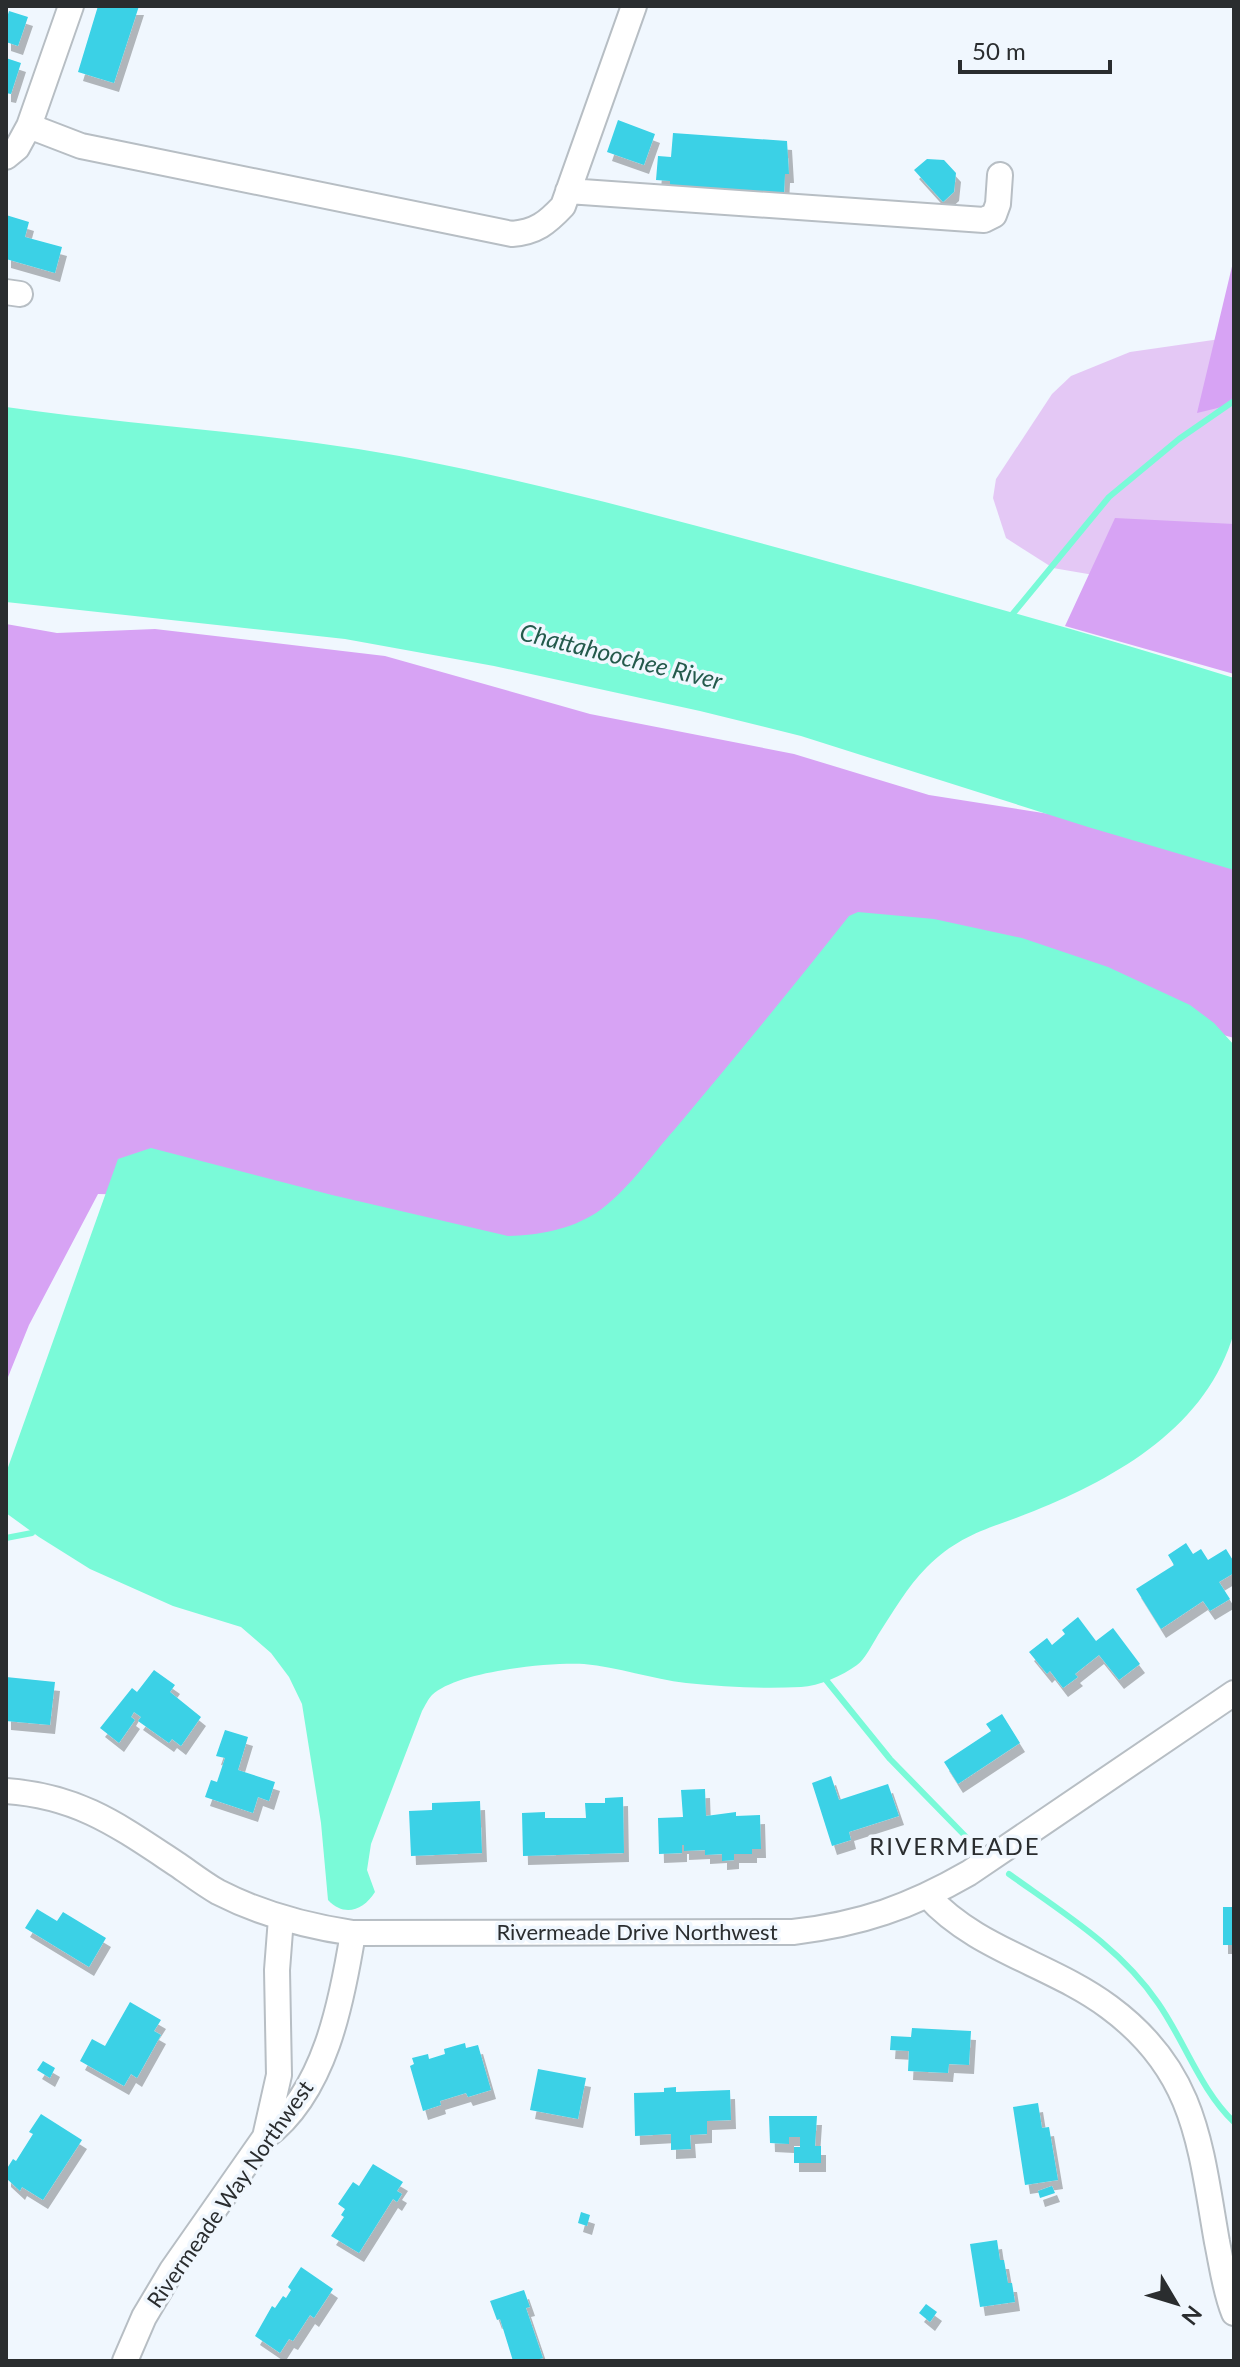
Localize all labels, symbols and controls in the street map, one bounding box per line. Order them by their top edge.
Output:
scale bar [960,24,1110,74]
text: 50 m [972,36,1026,65]
water label: Chattahoochee River [517,616,726,695]
district label: RIVERMEADE [869,1831,1041,1860]
street label: Rivermeade Drive Northwest [496,1918,778,1945]
street label: Rivermeade Way Northwest [141,2075,319,2313]
north arrow [1136,2263,1216,2343]
text: N [1176,2301,1208,2331]

